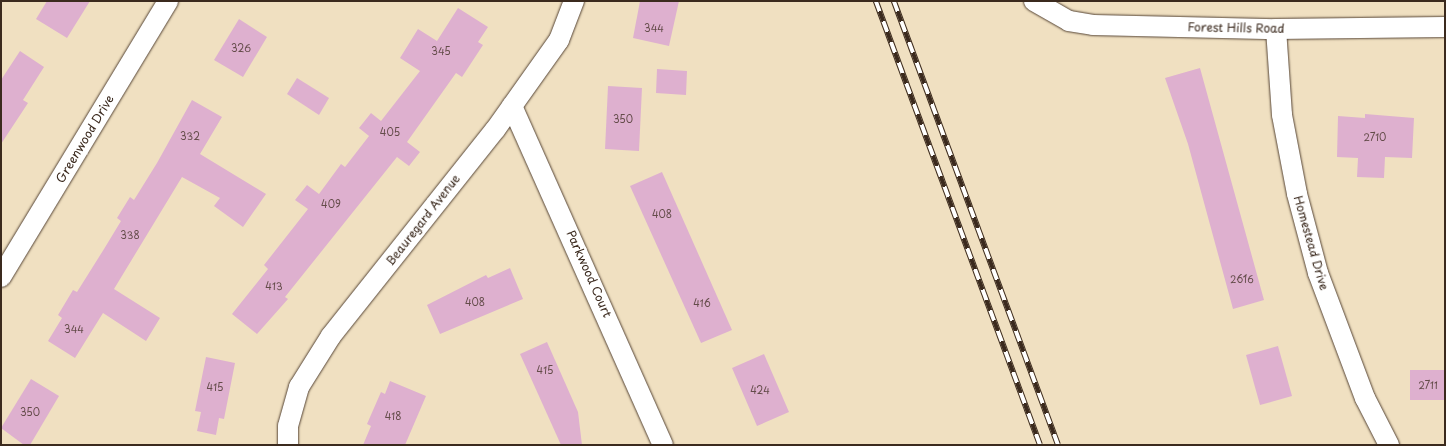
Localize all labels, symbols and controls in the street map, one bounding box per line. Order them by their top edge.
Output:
street label: Forest Hills Road [1187,20,1285,36]
house number: 344 [644,22,664,34]
house number: 326 [231,42,251,54]
house number: 345 [431,45,451,57]
street label: Greenwood Drive [53,92,117,186]
house number: 350 [613,113,633,125]
house number: 405 [380,126,400,138]
house number: 332 [180,130,200,142]
house number: 2710 [1364,131,1386,143]
street label: Beauregard Avenue [383,171,463,269]
street label: Homestead Drive [1291,194,1331,292]
house number: 409 [321,198,341,210]
house number: 408 [652,208,672,220]
street label: Parkwood Court [563,228,615,320]
house number: 338 [120,229,140,241]
house number: 2616 [1230,273,1254,285]
house number: 413 [265,280,283,292]
house number: 408 [465,296,485,308]
house number: 416 [693,297,711,309]
house number: 344 [64,323,84,335]
house number: 415 [537,364,553,376]
house number: 2711 [1418,379,1438,391]
house number: 415 [207,381,223,393]
house number: 424 [750,384,770,396]
house number: 350 [20,406,40,418]
house number: 418 [385,410,401,422]

